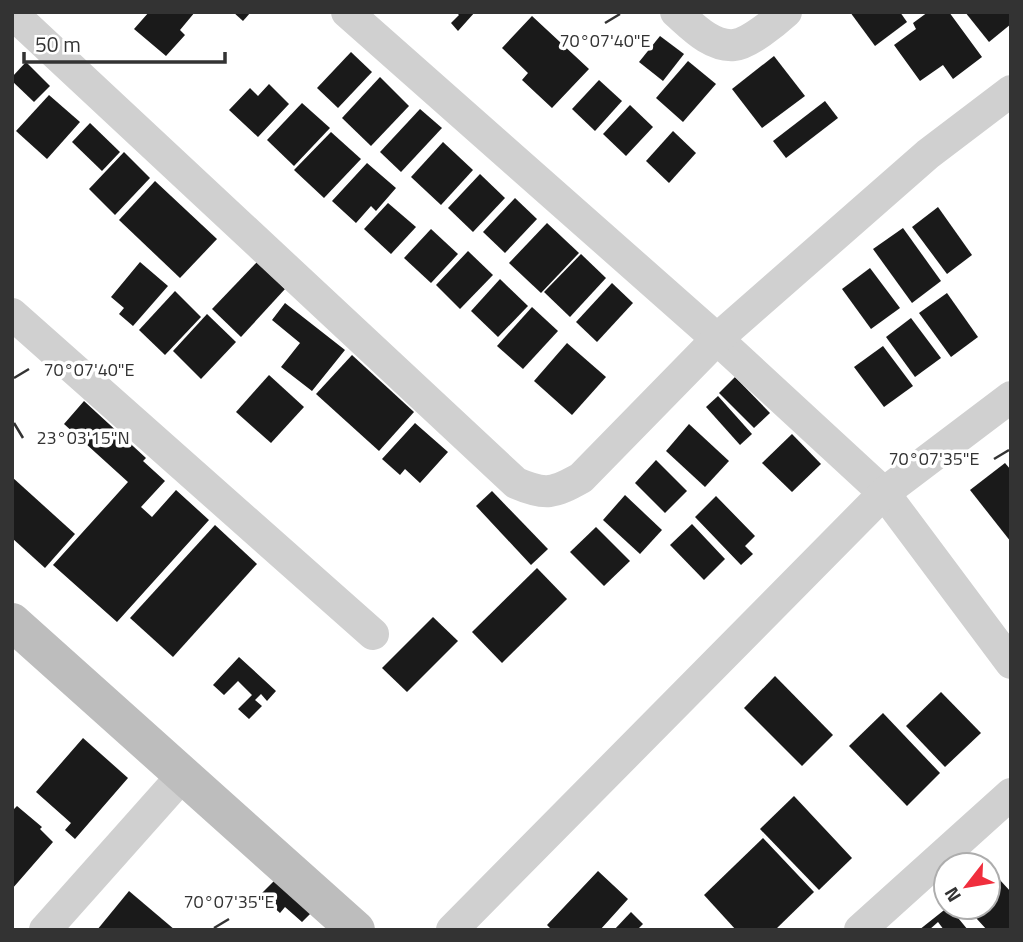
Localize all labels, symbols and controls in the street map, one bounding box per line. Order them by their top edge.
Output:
scale bar [24,21,226,65]
text: 70°07'40"E [560,27,651,54]
text: 50 m [35,28,81,60]
text: 70°07'40"E [44,356,135,383]
text: 23°03'15"N [36,424,130,451]
text: 70°07'35"E [889,445,980,472]
north arrow [932,851,1002,921]
text: N [936,882,968,908]
text: 70°07'35"E [184,888,275,915]

